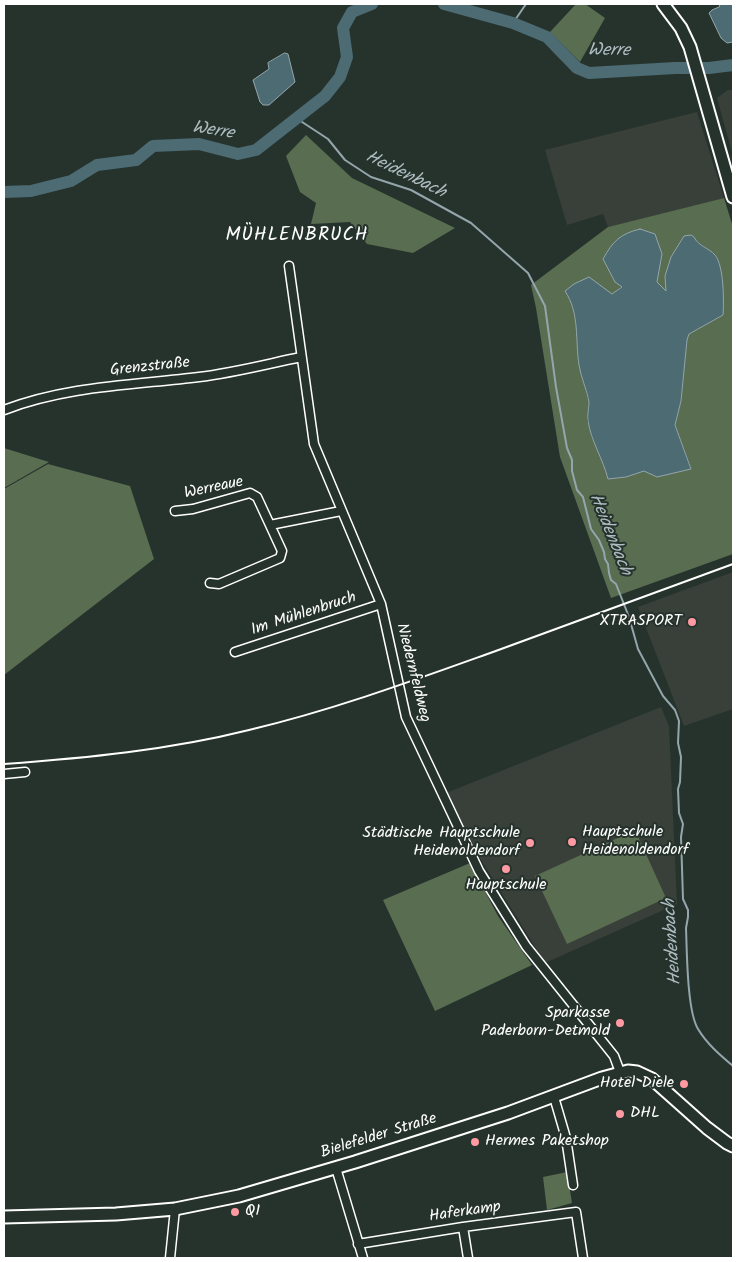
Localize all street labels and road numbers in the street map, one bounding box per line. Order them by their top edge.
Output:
street label: Grenzstraße [109,354,191,382]
street label: Werreaue [183,473,245,505]
street label: Im Mühlenbruch [249,589,359,641]
street label: Niedernfeldweg [390,621,434,725]
street label: Bielefelder Straße [319,1110,439,1164]
street label: Haferkamp [428,1198,502,1228]

